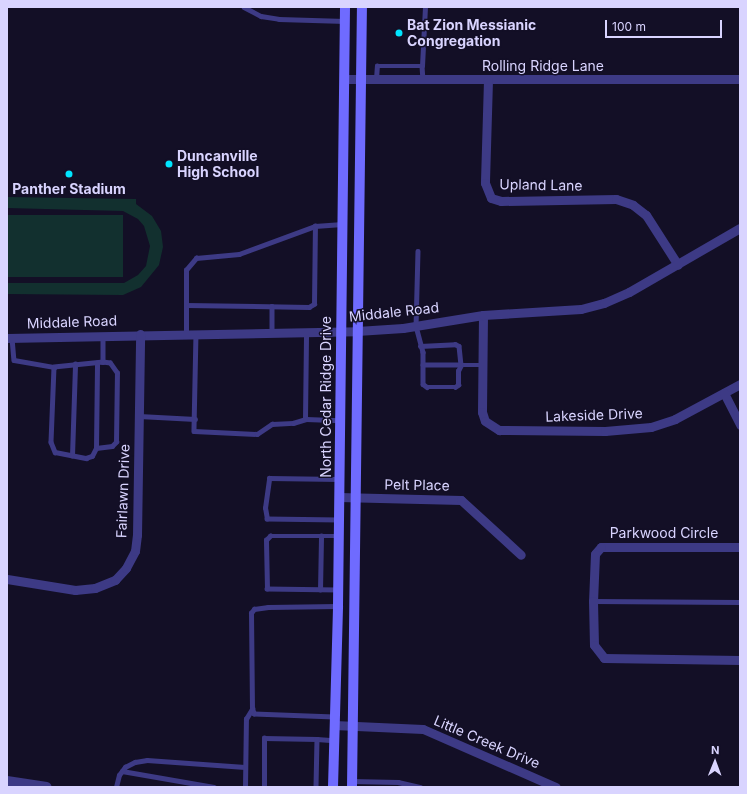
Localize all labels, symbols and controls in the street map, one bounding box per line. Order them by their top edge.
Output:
scale bar [607,12,724,38]
place label: Bat Zion Messianic Congregation [407,17,536,50]
text: 100 m [612,19,646,34]
marker: Bat Zion Messianic Congregation [394,28,404,38]
street label: Rolling Ridge Lane [482,58,604,74]
place label: Duncanville High School [177,148,259,180]
marker: Duncanville High School [164,159,174,169]
marker: Panther Stadium [64,169,74,179]
street label: Upland Lane [499,176,583,194]
place label: Panther Stadium [12,181,126,197]
street label: Middale Road [348,299,440,325]
street label: Middale Road [27,312,117,332]
street label: North Cedar Ridge Drive [318,316,334,478]
street label: Lakeside Drive [545,405,643,425]
street label: Fairlawn Drive [113,444,133,538]
street label: Pelt Place [384,476,450,494]
street label: Parkwood Circle [610,525,718,541]
street label: Little Creek Drive [431,712,543,772]
north arrow [695,742,735,782]
text: N [711,743,720,757]

